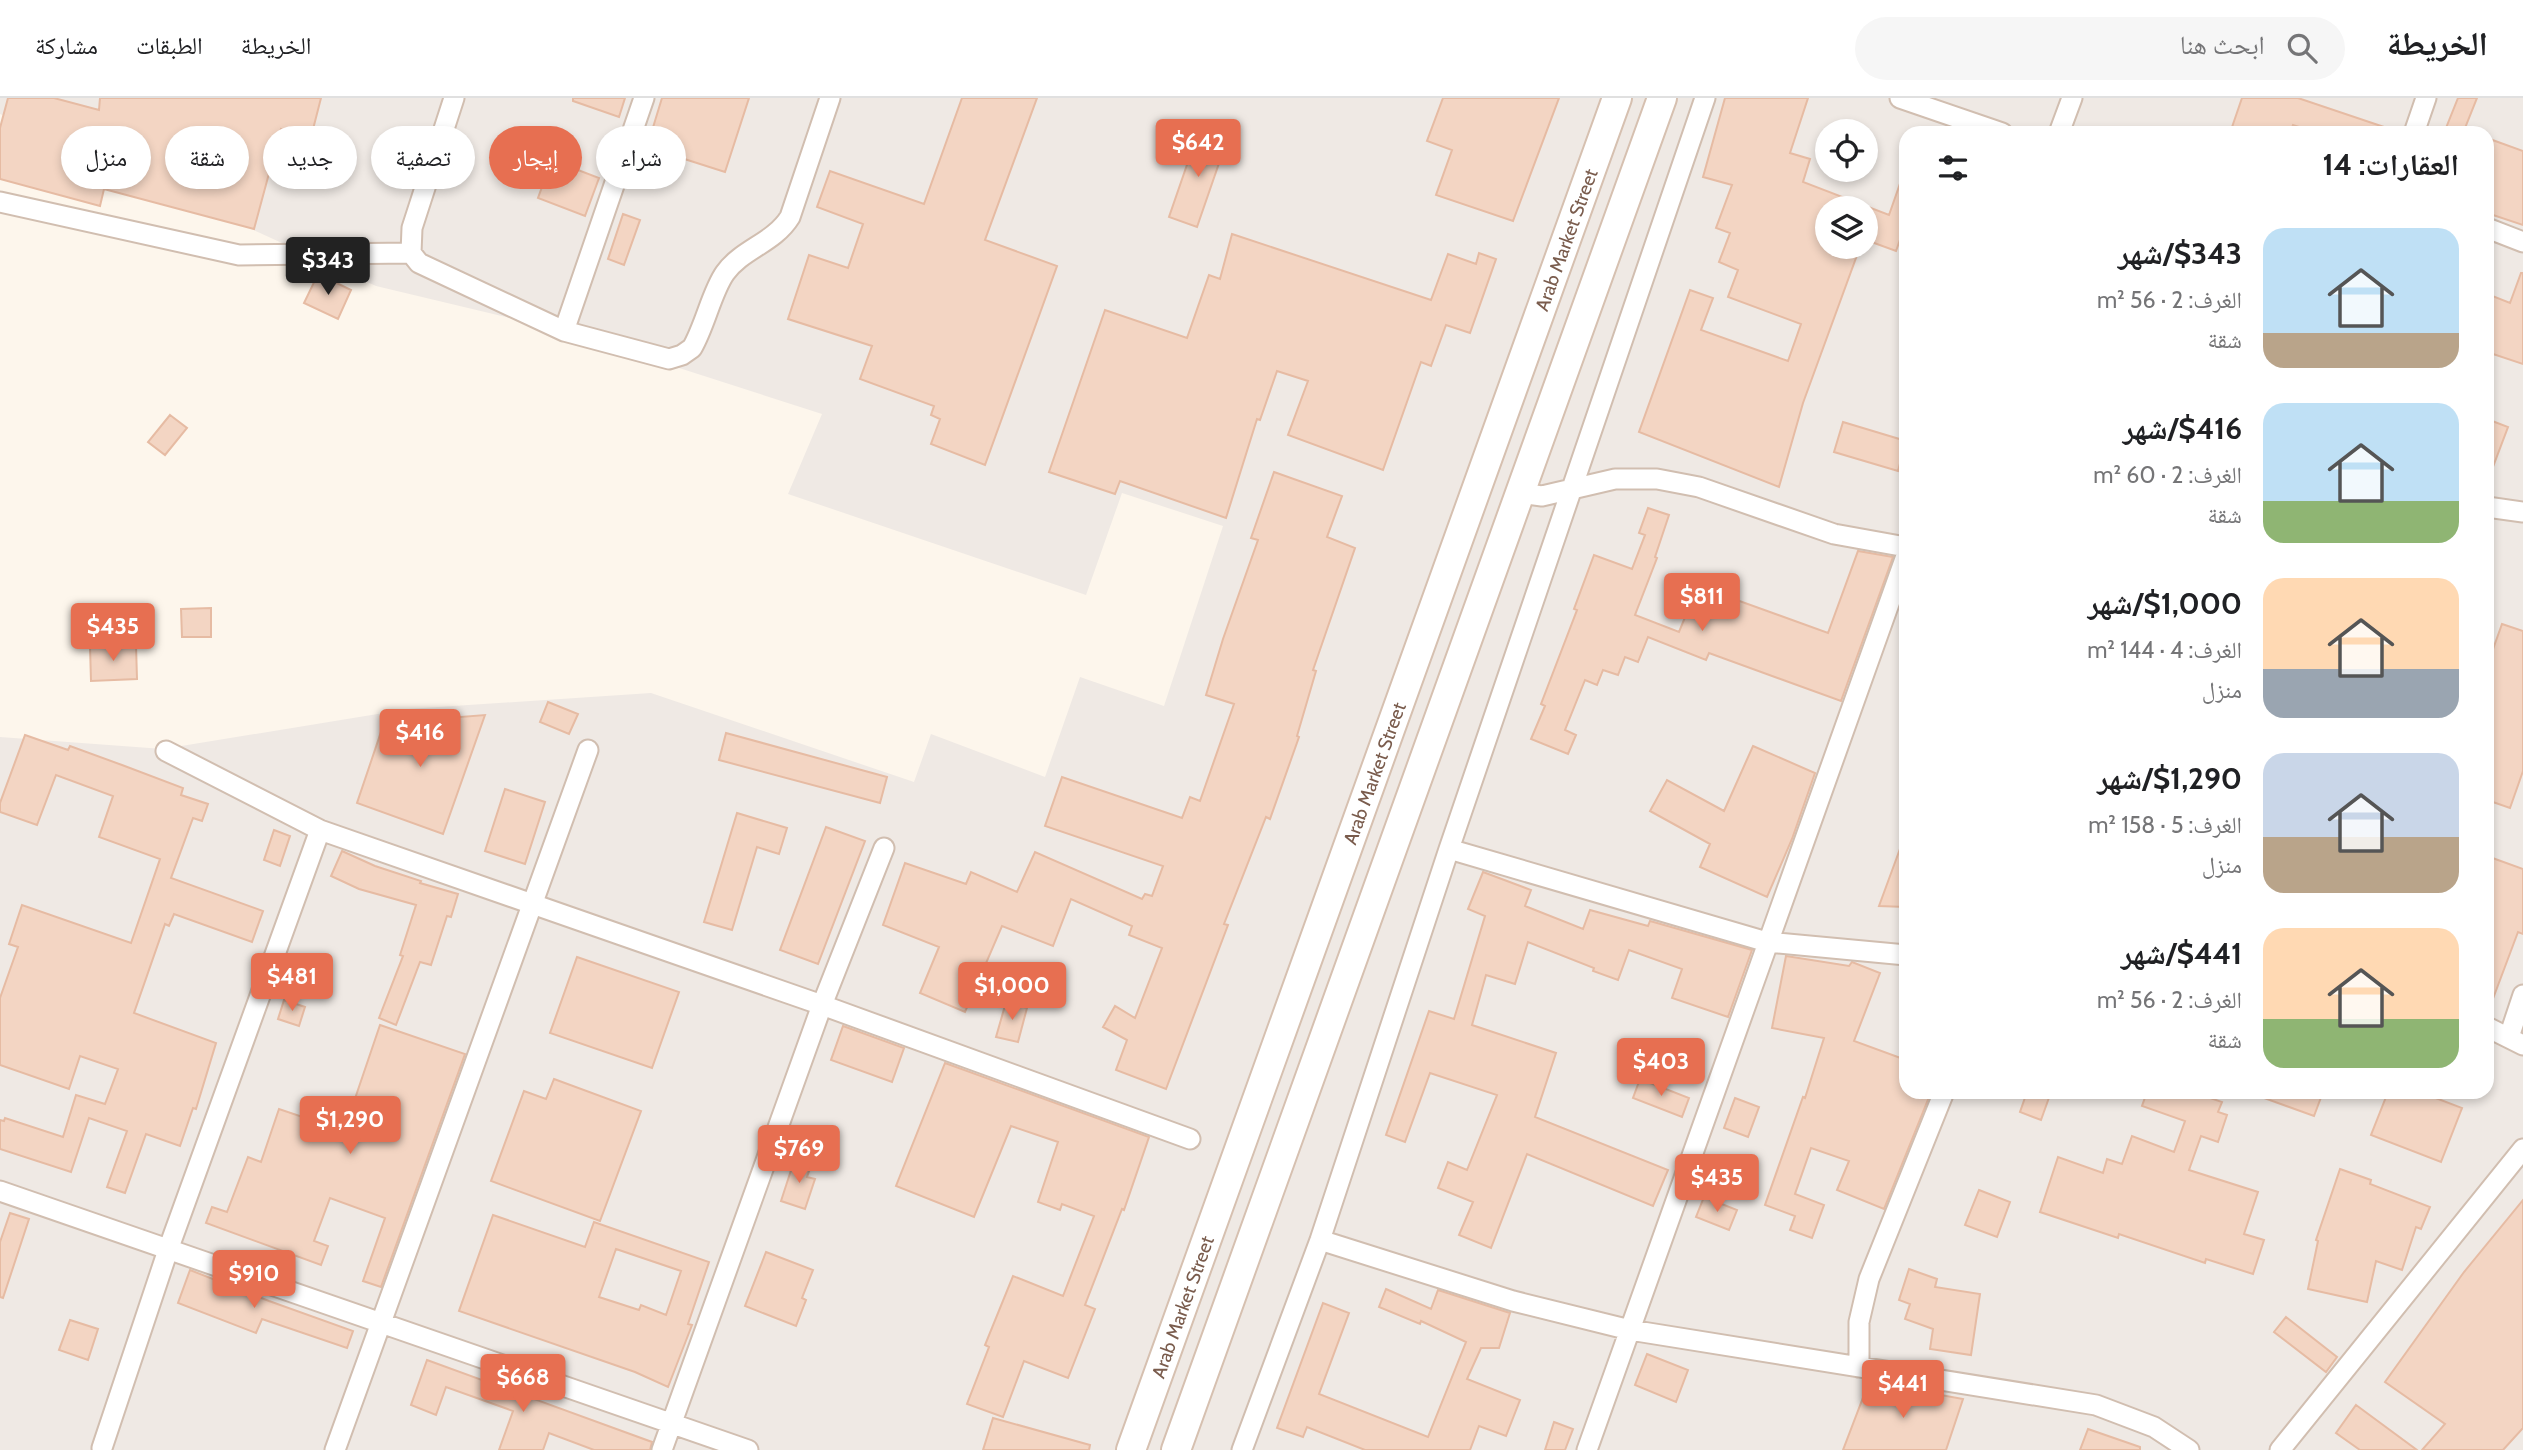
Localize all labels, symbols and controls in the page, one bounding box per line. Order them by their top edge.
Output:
search box [1855,17,2345,80]
text: الخريطة [2387,23,2488,63]
text: ابحث هنا [2180,29,2265,61]
icon: search [2283,29,2321,67]
text: مشاركة [35,31,98,60]
text: الطبقات [136,31,203,60]
text: الخريطة [241,31,311,60]
map controls [1815,119,1878,259]
button: locate [1815,119,1878,182]
pin: $642 [1157,120,1239,179]
chip: منزل [61,126,151,189]
chip: شقة [165,126,249,189]
chip: جديد [263,126,357,189]
chip: تصفية [371,126,475,189]
chip: إيجار [489,126,582,189]
chip: شراء [596,126,686,189]
text: $642 [1172,128,1224,156]
text: العقارات: 14 [2322,146,2459,183]
icon: filters [1934,149,1972,187]
street label: Arab Market Street [1530,165,1602,314]
button: layers [1815,196,1878,259]
text: $343/شهر [2118,235,2242,272]
pin: $343 [287,238,369,297]
text: $343 [302,246,354,274]
icon: home [2319,256,2403,340]
text: الغرف: 2 · 56 m² [2097,286,2242,314]
text: شقة [2208,326,2242,354]
text: $416/شهر [2123,410,2242,447]
icon: home [2319,431,2403,515]
text: الغرف: 2 · 60 m² [2093,461,2242,489]
text: شقة [2208,501,2242,529]
pin: $811 [1661,574,1743,633]
text: $811 [1680,582,1724,610]
text: $1,000/شهر [2088,585,2242,622]
pin: $435 [72,603,154,663]
icon: home [2319,606,2403,690]
text: $435 [87,612,139,640]
text: الغرف: 4 · 144 m² [2087,636,2242,664]
text: منزل [2202,676,2242,704]
street label: Arab Market Street [1338,699,1411,848]
pin: $416 [379,710,461,769]
text: $416 [396,718,444,746]
text: $1,290/شهر [2097,760,2242,797]
icon: home [2319,781,2403,865]
text: الغرف: 5 · 158 m² [2088,811,2242,839]
text: منزل [2202,851,2242,879]
text: $441/شهر [2121,935,2242,972]
pin: $481 [251,954,333,1013]
icon: home [2319,956,2403,1040]
text: $481 [267,962,317,990]
pin: $1,000 [955,962,1069,1022]
text: $1,000 [974,971,1050,999]
text: الغرف: 2 · 56 m² [2097,986,2242,1014]
text: شقة [2208,1026,2242,1054]
pin: $403 [1620,1038,1702,1098]
text: $403 [1633,1047,1689,1075]
pin: $1,290 [293,1096,407,1156]
text: $1,290 [316,1105,384,1133]
pin: $769 [758,1126,840,1185]
text: $769 [774,1134,824,1162]
pin: $435 [1676,1154,1758,1214]
text: $435 [1691,1163,1743,1191]
street label: Arab Market Street [1146,1232,1219,1381]
pin: $910 [213,1250,295,1310]
text: $910 [229,1259,280,1287]
pin: $668 [482,1354,564,1414]
pin: $441 [1862,1360,1944,1420]
text: $668 [496,1363,550,1391]
text: $441 [1878,1369,1928,1397]

